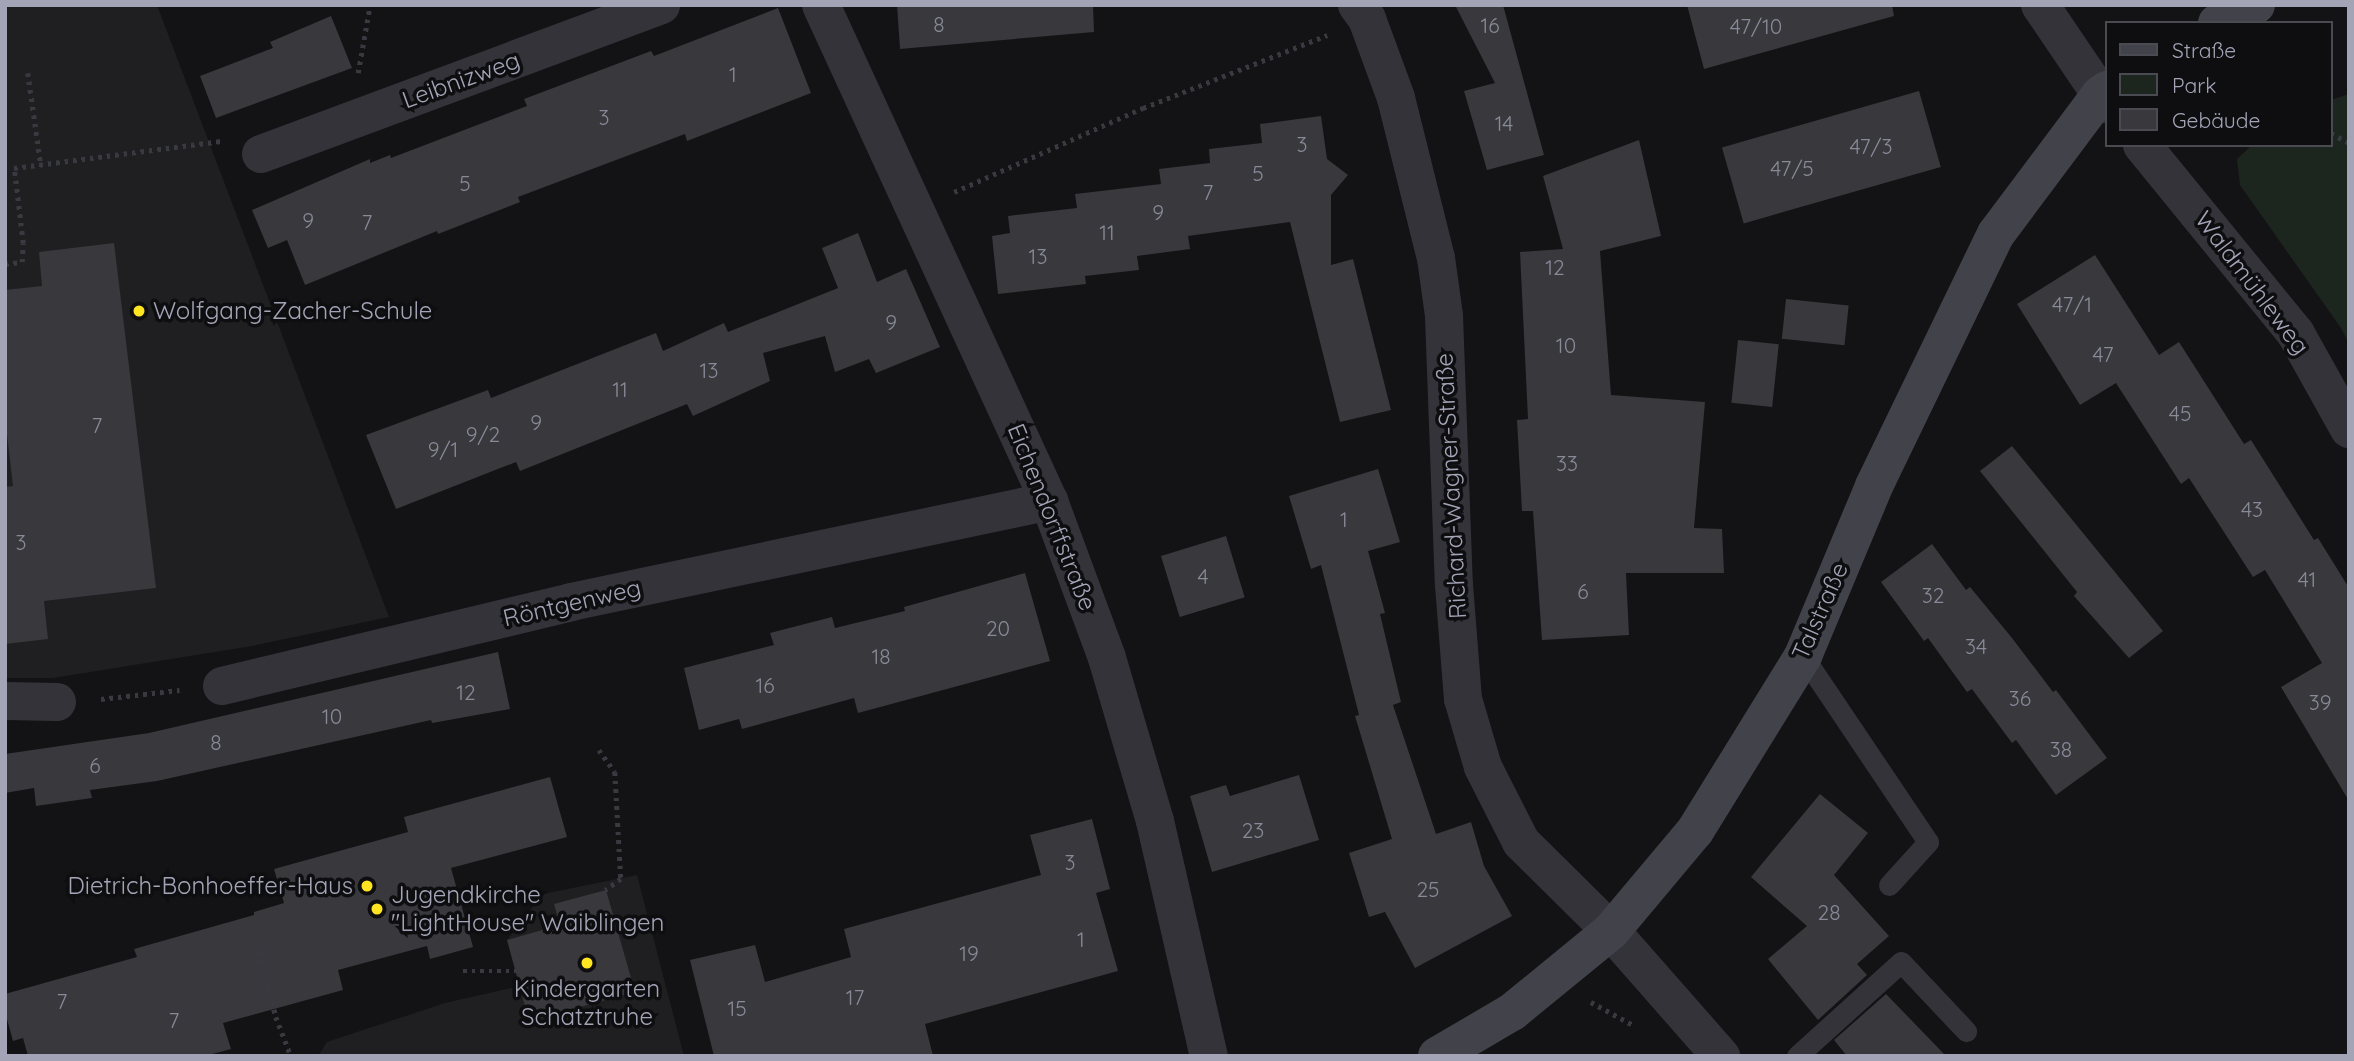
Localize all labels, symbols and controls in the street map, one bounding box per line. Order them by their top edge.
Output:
house number: 8 [933,11,945,37]
house number: 16 [1480,12,1500,38]
house number: 47/10 [1730,13,1782,39]
legend [2106,21,2333,147]
text: Straße [2172,37,2236,63]
street label: Leibnizweg [398,45,524,115]
house number: 1 [729,61,737,87]
text: Park [2172,72,2216,98]
house number: 3 [598,104,610,130]
text: Gebäude [2172,107,2260,133]
house number: 14 [1495,110,1513,136]
house number: 3 [1296,131,1308,157]
house number: 47/3 [1849,133,1893,159]
house number: 47/5 [1770,155,1814,181]
house number: 5 [1252,160,1264,186]
house number: 5 [459,170,471,196]
house number: 7 [1203,179,1213,205]
house number: 9 [1152,199,1164,225]
street label: Waldmühleweg [2189,206,2315,360]
house number: 9 [302,207,314,233]
house number: 7 [362,209,372,235]
house number: 11 [1099,219,1115,245]
house number: 13 [1029,243,1047,269]
house number: 12 [1545,254,1565,280]
house number: 47/1 [2052,291,2092,317]
place label: Wolfgang-Zacher-Schule [153,297,432,325]
marker: Wolfgang-Zacher-Schule [131,303,147,319]
house number: 9 [885,309,897,335]
house number: 10 [1556,332,1576,358]
house number: 47 [2092,341,2114,367]
street label: Richard-Wagner-Straße [1430,352,1472,620]
house number: 13 [700,357,718,383]
house number: 11 [612,376,628,402]
house number: 45 [2169,400,2191,426]
house number: 9 [530,409,542,435]
house number: 7 [92,412,102,438]
street label: Eichendorffstraße [1001,419,1103,615]
house number: 9/2 [466,421,500,447]
house number: 9/1 [428,436,458,462]
house number: 33 [1556,450,1578,476]
house number: 43 [2241,496,2263,522]
house number: 1 [1340,506,1348,532]
house number: 3 [15,529,27,555]
street label: Talstraße [1786,558,1854,664]
house number: 4 [1197,563,1209,589]
house number: 41 [2298,566,2316,592]
street label: Röntgenweg [500,573,644,633]
house number: 6 [1577,578,1589,604]
house number: 32 [1922,582,1944,608]
house number: 20 [986,615,1010,641]
house number: 34 [1965,633,1987,659]
house number: 18 [871,643,891,669]
house number: 16 [755,672,775,698]
house number: 12 [456,679,476,705]
house number: 36 [2009,685,2031,711]
house number: 39 [2309,689,2331,715]
house number: 10 [322,703,342,729]
house number: 8 [210,729,222,755]
house number: 38 [2050,736,2072,762]
house number: 6 [89,752,101,778]
house number: 23 [1242,817,1264,843]
house number: 3 [1064,849,1076,875]
place label: Dietrich-Bonhoeffer-Haus [68,872,353,900]
house number: 25 [1416,876,1440,902]
marker: Dietrich-Bonhoeffer-Haus [359,878,375,894]
place label: Jugendkirche "LightHouse" Waiblingen [391,881,664,937]
house number: 28 [1818,899,1840,925]
marker: Jugendkirche "LightHouse" Waiblingen [369,901,385,917]
house number: 1 [1077,926,1085,952]
house number: 19 [959,940,979,966]
marker: Kindergarten Schatztruhe [579,955,595,971]
place label: Kindergarten Schatztruhe [514,975,660,1031]
house number: 17 [846,984,864,1010]
house number: 7 [57,988,67,1014]
house number: 15 [727,995,747,1021]
house number: 7 [169,1007,179,1033]

